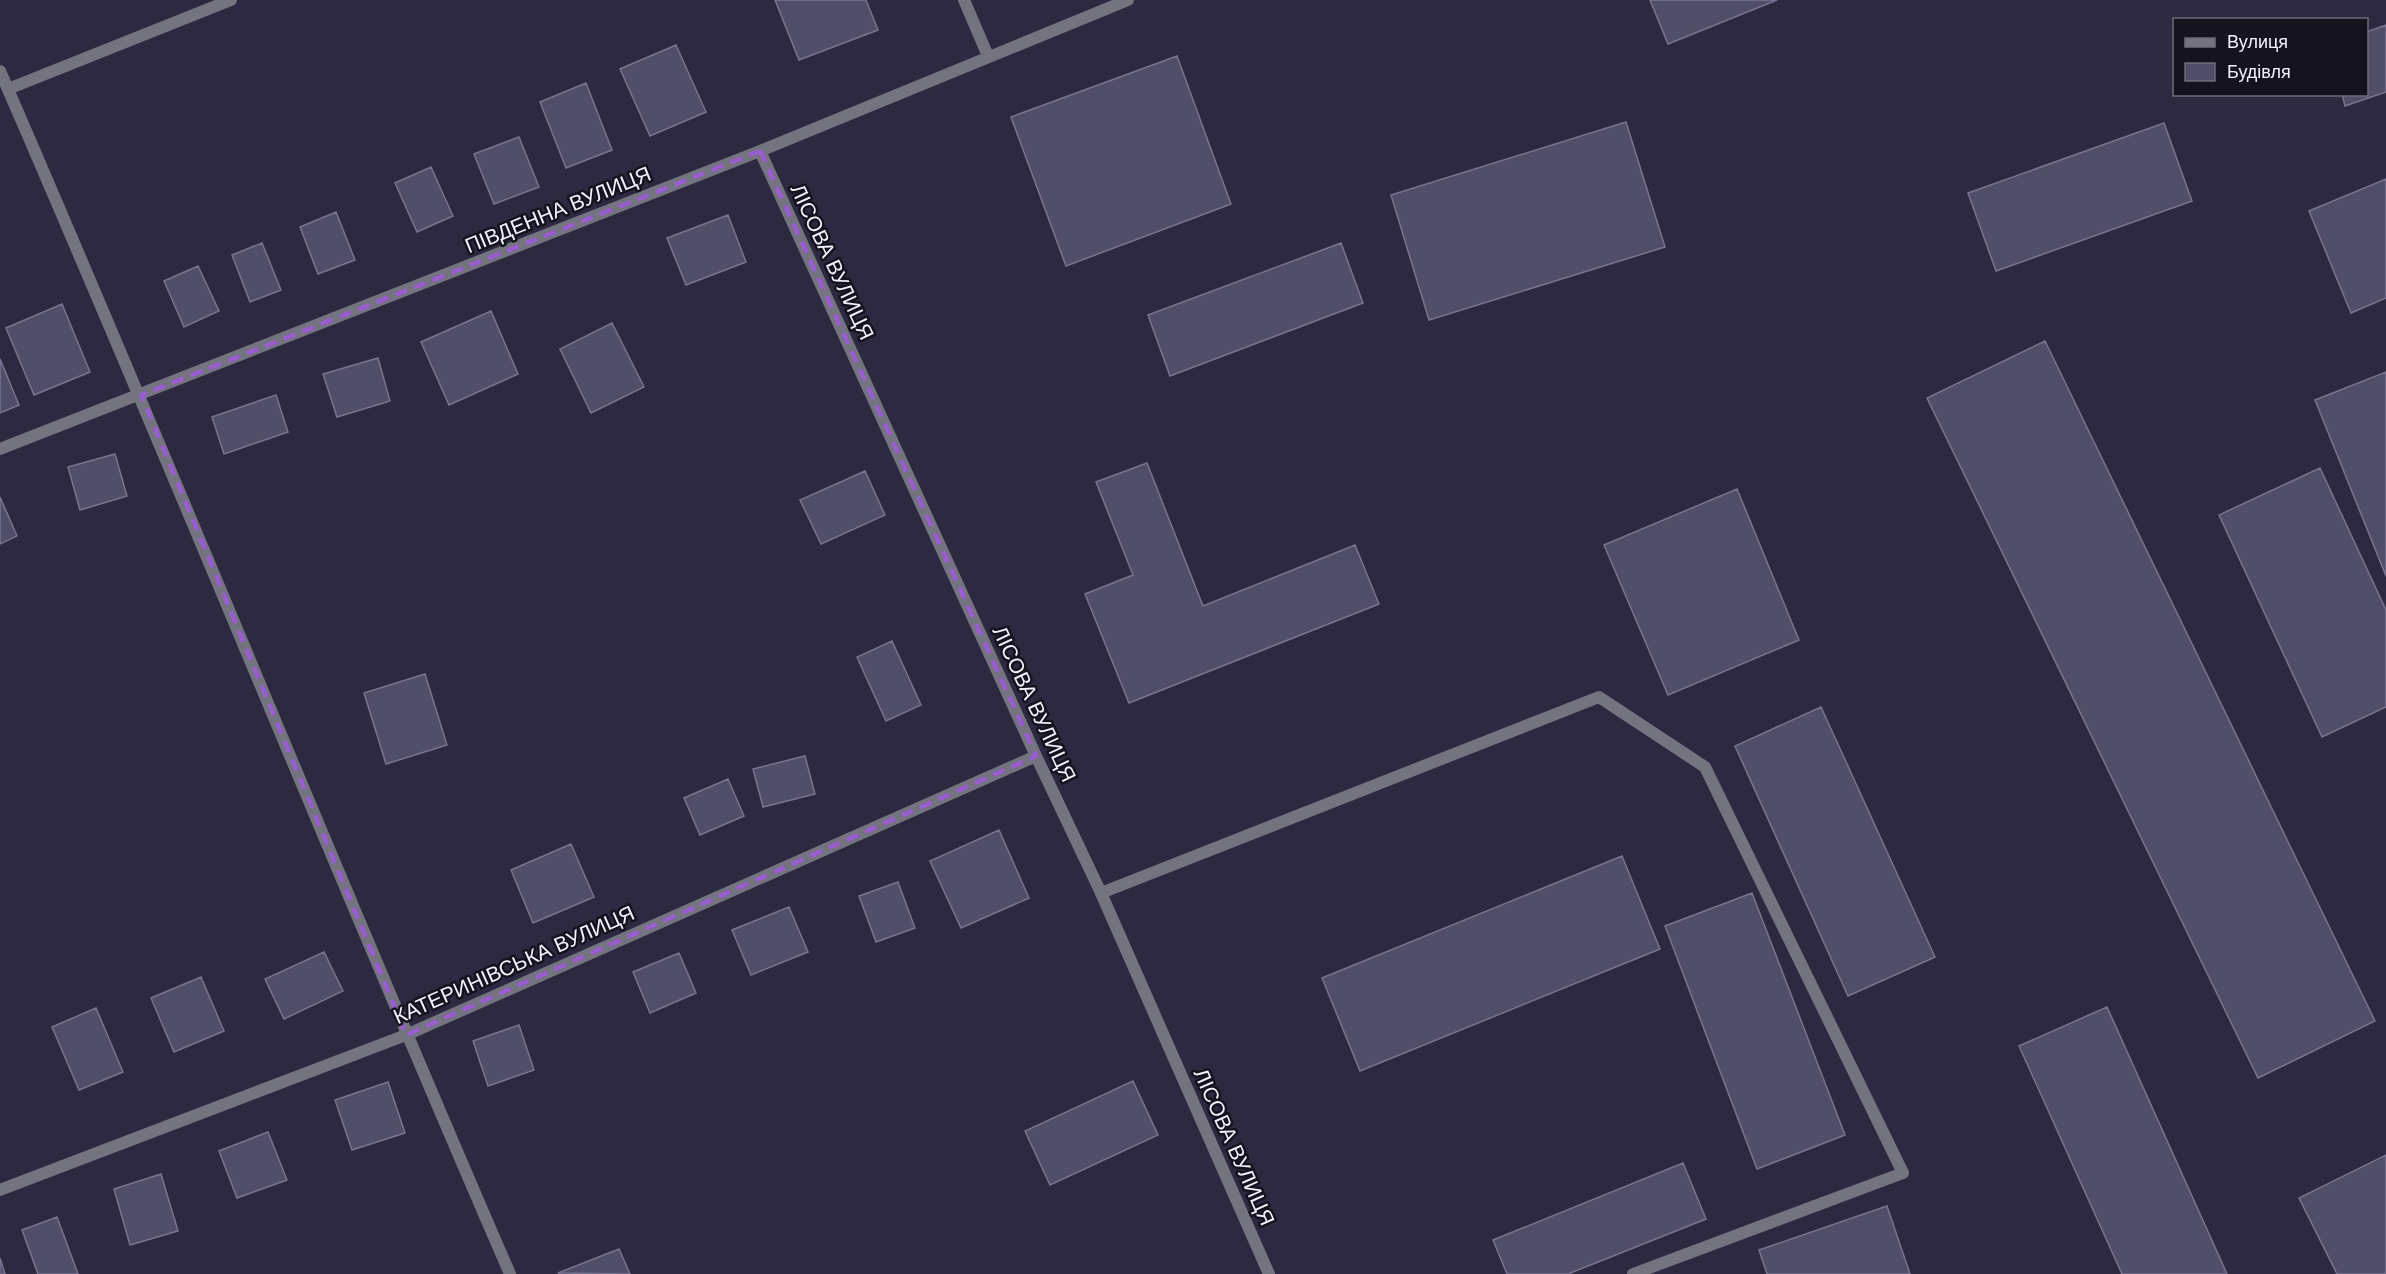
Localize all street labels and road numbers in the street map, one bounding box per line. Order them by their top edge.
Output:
street label: ПІВДЕННА ВУЛИЦЯ [461,160,655,260]
street label: ЛІСОВА ВУЛИЦЯ [784,179,880,345]
street label: ЛІСОВА ВУЛИЦЯ [986,621,1082,787]
street label: КАТЕРИНІВСЬКА ВУЛИЦЯ [389,899,639,1031]
street label: ЛІСОВА ВУЛИЦЯ [1187,1064,1281,1230]

